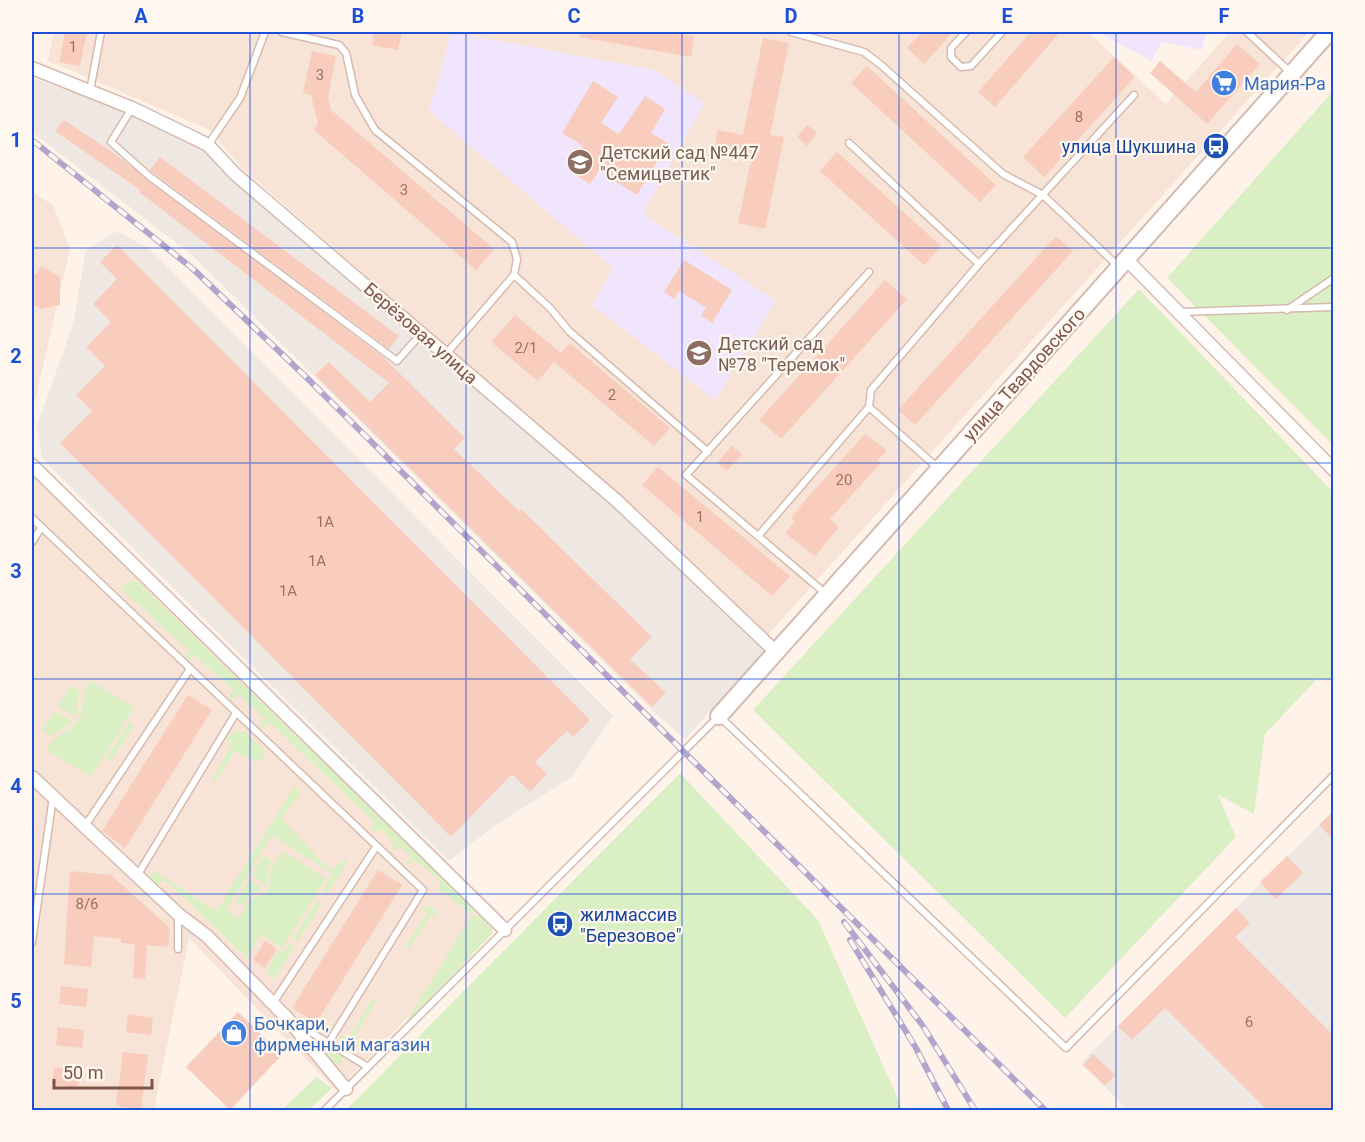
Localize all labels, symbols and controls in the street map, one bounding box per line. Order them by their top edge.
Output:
text: A [134,4,148,28]
text: B [352,4,364,28]
text: C [567,4,581,28]
text: D [785,4,798,28]
text: E [1001,4,1013,28]
text: F [1219,4,1230,28]
house number: 1 [69,38,77,56]
house number: 3 [316,66,324,84]
supermarket icon: Мария-Ра [1209,68,1239,98]
place label: Мария-Ра [1244,73,1326,94]
house number: 8 [1075,108,1083,126]
text: 1 [10,128,22,152]
bus stop icon: улица Шукшина [1201,131,1231,161]
place label: улица Шукшина [1062,136,1196,157]
place label: Детский сад №447 "Семицветик" [600,142,759,184]
school or university icon: Детский сад №447 "Семицветик" [565,147,595,177]
house number: 3 [400,181,408,199]
street label: Берёзовая улица [360,278,482,388]
street label: улица Твардовского [959,303,1089,445]
place label: Детский сад №78 "Теремок" [718,333,845,375]
school or university icon: Детский сад №78 "Теремок" [684,338,714,368]
house number: 2/1 [514,339,538,357]
text: 2 [10,344,22,368]
house number: 2 [608,386,616,404]
house number: 20 [836,471,852,489]
house number: 1 [696,508,704,526]
house number: 1А [316,513,334,531]
house number: 1А [308,552,326,570]
text: 3 [10,559,22,583]
house number: 1А [279,582,297,600]
text: 4 [10,774,22,798]
house number: 8/6 [75,895,99,913]
place label: жилмассив "Березовое" [580,904,681,946]
bus stop icon: жилмассив "Березовое" [545,909,575,939]
text: 5 [10,989,22,1013]
place label: Бочкари, фирменный магазин [254,1013,430,1055]
house number: 6 [1245,1013,1253,1031]
shop icon: Бочкари, фирменный магазин [219,1018,249,1048]
scale bar [54,1052,152,1090]
text: 50 m [63,1062,103,1083]

